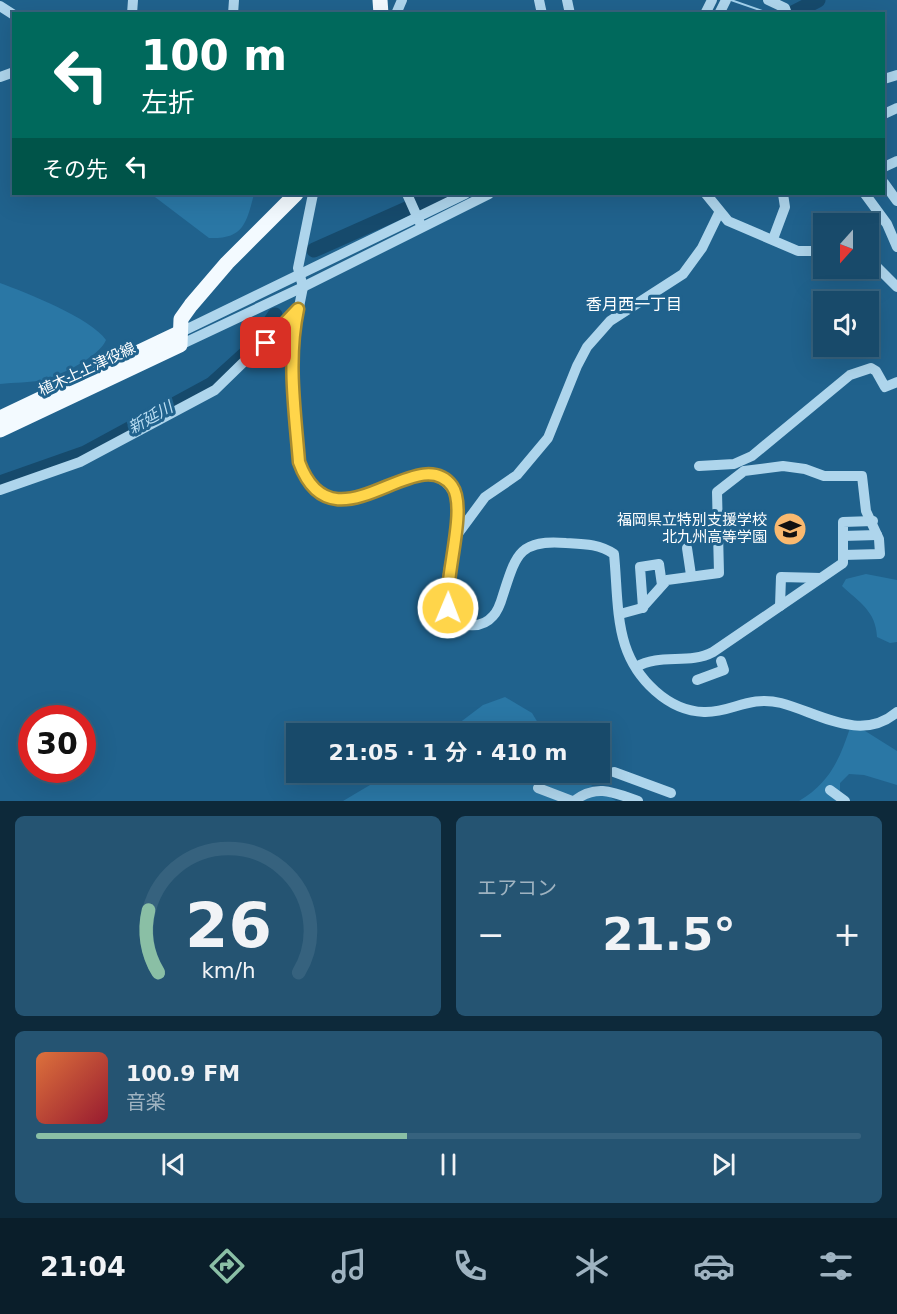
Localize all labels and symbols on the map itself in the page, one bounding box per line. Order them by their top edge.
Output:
north arrow [813,213,879,279]
district label: 香月西一丁目 [586,295,682,314]
pin [240,317,291,368]
street label: 植木上上津役線 [36,339,138,399]
water label: 新延川 [125,397,178,437]
place label: 福岡県立特別支援学校 北九州高等学園 [617,511,767,546]
school or university icon: 福岡県立特別支援学校 北九州高等学園 [772,511,808,547]
position arrow [416,576,480,640]
speed limit sign: 30 [18,705,96,783]

